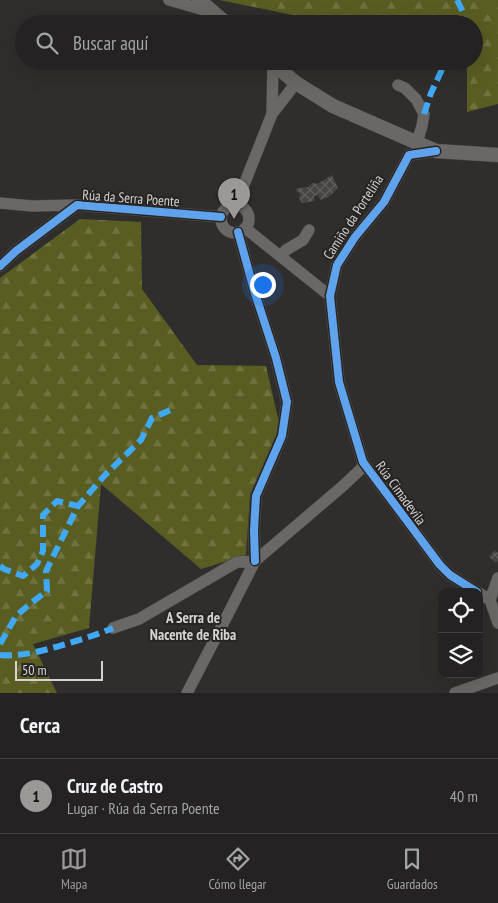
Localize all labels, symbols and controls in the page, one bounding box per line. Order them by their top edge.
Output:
search box [15,15,483,70]
icon: search [33,29,61,57]
text: Buscar aquí [73,31,148,55]
street label: Camiño da Porteliña [319,171,387,263]
pin: 1 [218,178,250,219]
street label: Rúa da Serra Poente [82,186,180,210]
your location [250,272,276,298]
street label: Rúa Cimadevila [372,458,430,528]
map controls [438,588,483,678]
button: locate [438,588,483,633]
district label: A Serra de Nacente de Riba [150,608,236,644]
button: layers [438,633,483,678]
scale bar [15,658,102,681]
text: 50 m [22,661,47,679]
text: Cerca [20,712,60,739]
text: Cruz de Castro [67,774,163,798]
text: 1 [32,786,40,806]
text: 40 m [450,786,478,806]
text: Lugar · Rúa da Serra Poente [67,798,220,818]
tab: Mapa [60,845,88,893]
tab: Cómo llegar [209,845,266,893]
tab: Guardados [387,845,438,893]

